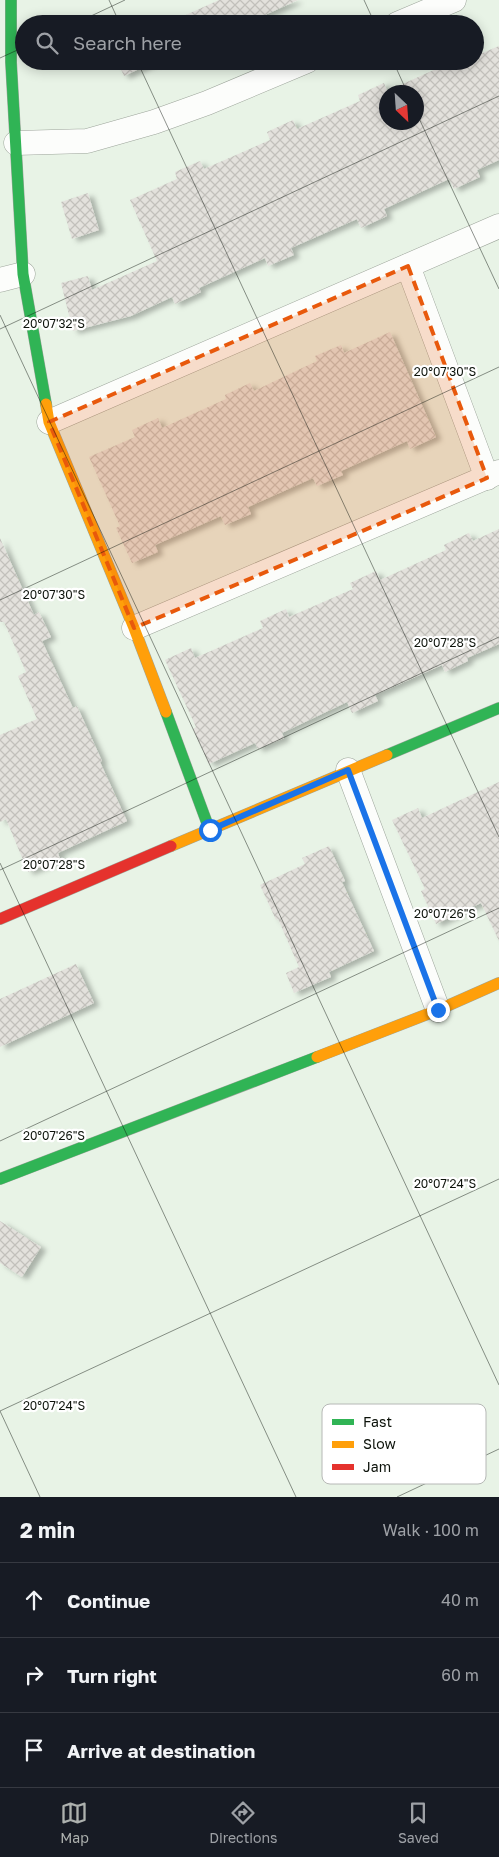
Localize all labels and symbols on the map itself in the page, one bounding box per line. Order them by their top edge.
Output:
north arrow [379,85,424,130]
text: 20°07'32"S [23,316,85,331]
text: 20°07'30"S [414,364,476,379]
text: 20°07'30"S [23,587,85,602]
text: 20°07'28"S [414,635,476,650]
route start [199,819,222,842]
text: 20°07'28"S [23,857,85,872]
text: 20°07'26"S [414,906,476,921]
route end [427,999,450,1022]
text: 20°07'26"S [23,1128,85,1143]
text: 20°07'24"S [414,1176,476,1191]
text: 20°07'24"S [23,1398,85,1413]
legend [322,1404,486,1484]
text: Fast [363,1413,392,1430]
text: Slow [363,1435,396,1452]
text: Jam [363,1458,391,1475]

